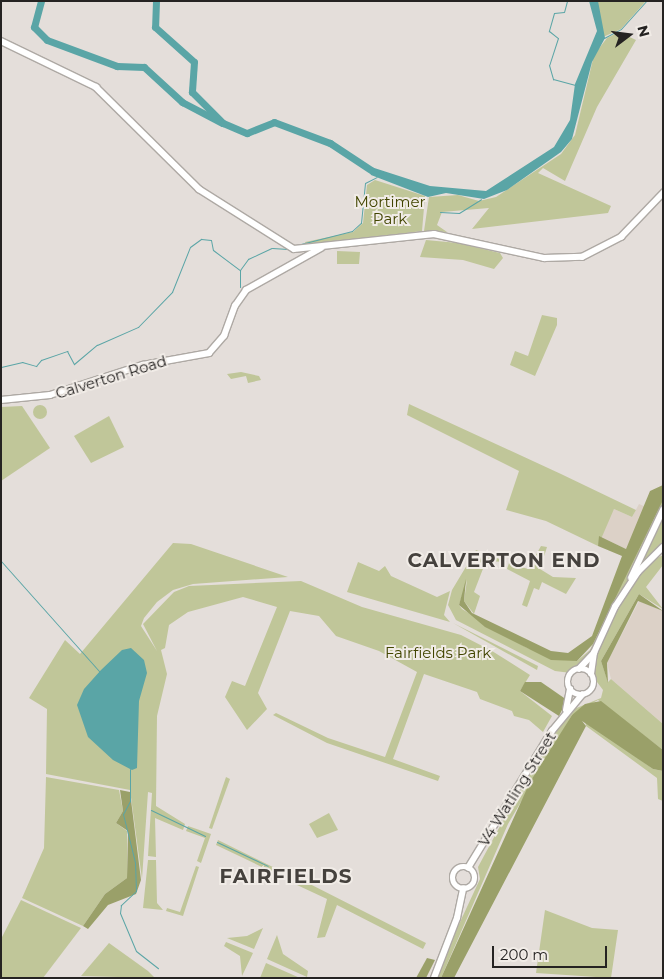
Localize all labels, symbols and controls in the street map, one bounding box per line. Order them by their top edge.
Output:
north arrow [604,10,654,60]
text: N [633,23,654,39]
park label: Mortimer Park [354,192,426,227]
street label: Calverton Road [53,352,169,402]
district label: CALVERTON END [406,548,602,572]
park label: Fairfields Park [385,644,491,662]
street label: V4 Watling Street [474,728,560,850]
district label: FAIRFIELDS [218,864,354,888]
scale bar [494,936,609,968]
text: 200 m [500,945,548,964]

